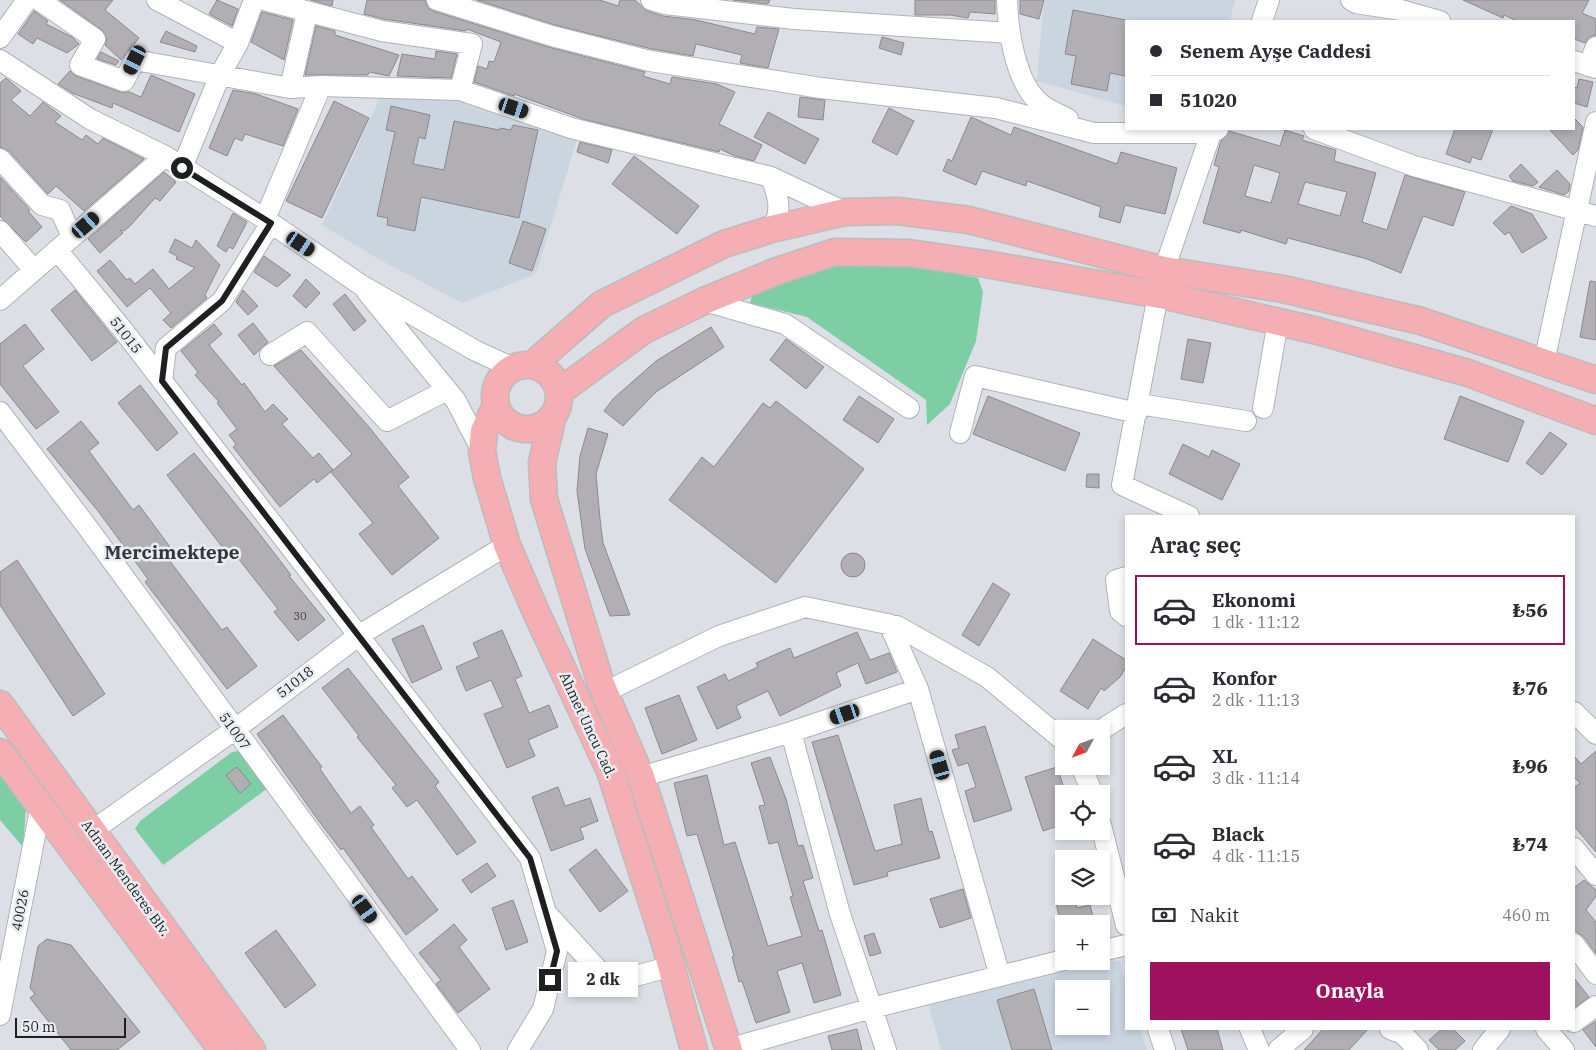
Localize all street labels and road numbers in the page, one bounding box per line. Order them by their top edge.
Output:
street label: 51015 [106,313,146,357]
street label: 51018 [273,662,317,702]
street label: Ahmet Uncu Cad. [556,669,620,781]
street label: 51007 [215,709,255,753]
street label: Adnan Menderes Blv. [78,816,174,940]
street label: 40026 [7,888,33,932]

